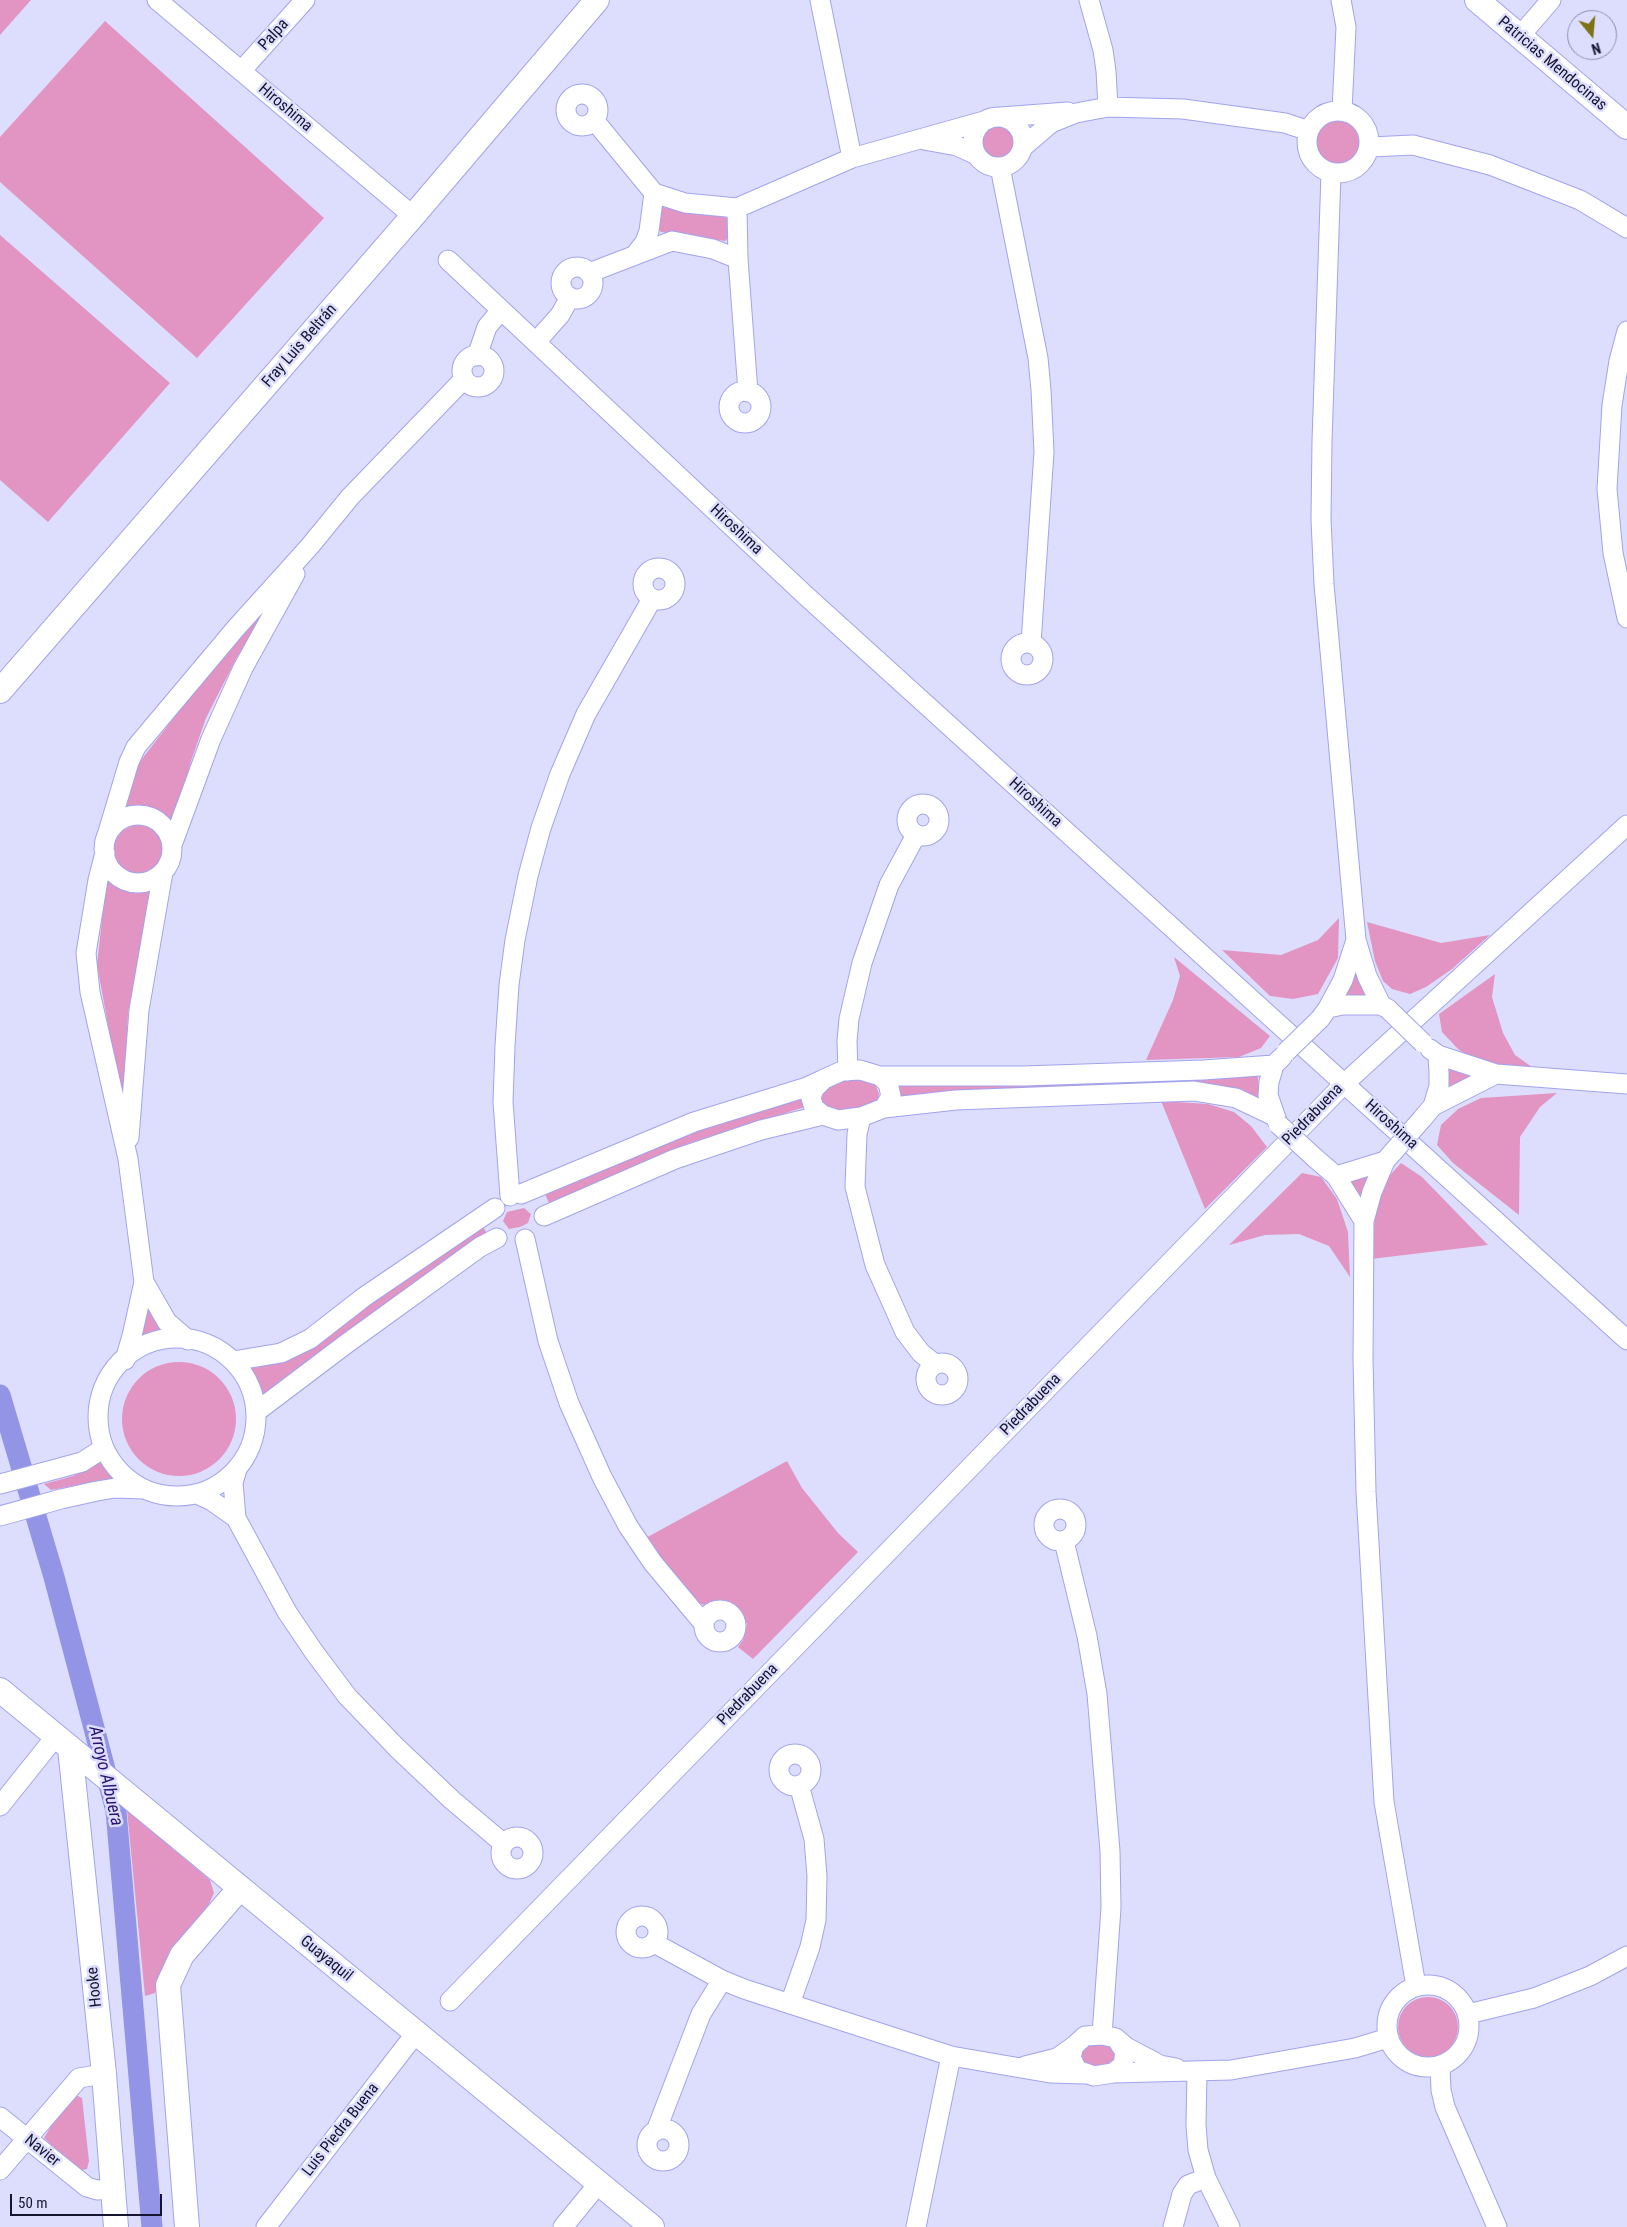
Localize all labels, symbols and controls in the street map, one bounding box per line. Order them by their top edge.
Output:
north arrow [1567,10,1617,60]
street label: Patricias Mendocinas [1494,13,1610,115]
street label: Palpa [255,15,293,55]
text: N [1590,39,1603,57]
street label: Hiroshima [254,80,316,136]
street label: Fray Luis Beltrán [259,300,341,392]
street label: Hiroshima [706,501,766,559]
street label: Hiroshima [1005,774,1065,832]
street label: Piedrabuena [1279,1080,1347,1150]
street label: Hiroshima [1361,1096,1421,1154]
street label: Piedrabuena [997,1370,1065,1440]
street label: Piedrabuena [714,1660,782,1730]
water label: Arroyo Albuera [83,1724,127,1828]
street label: Guayaquil [296,1932,356,1986]
street label: Hooke [83,1966,107,2008]
street label: Luis Piedra Buena [299,2080,383,2180]
street label: Navier [20,2131,64,2171]
scale bar [12,2184,165,2216]
text: 50 m [18,2194,48,2212]

